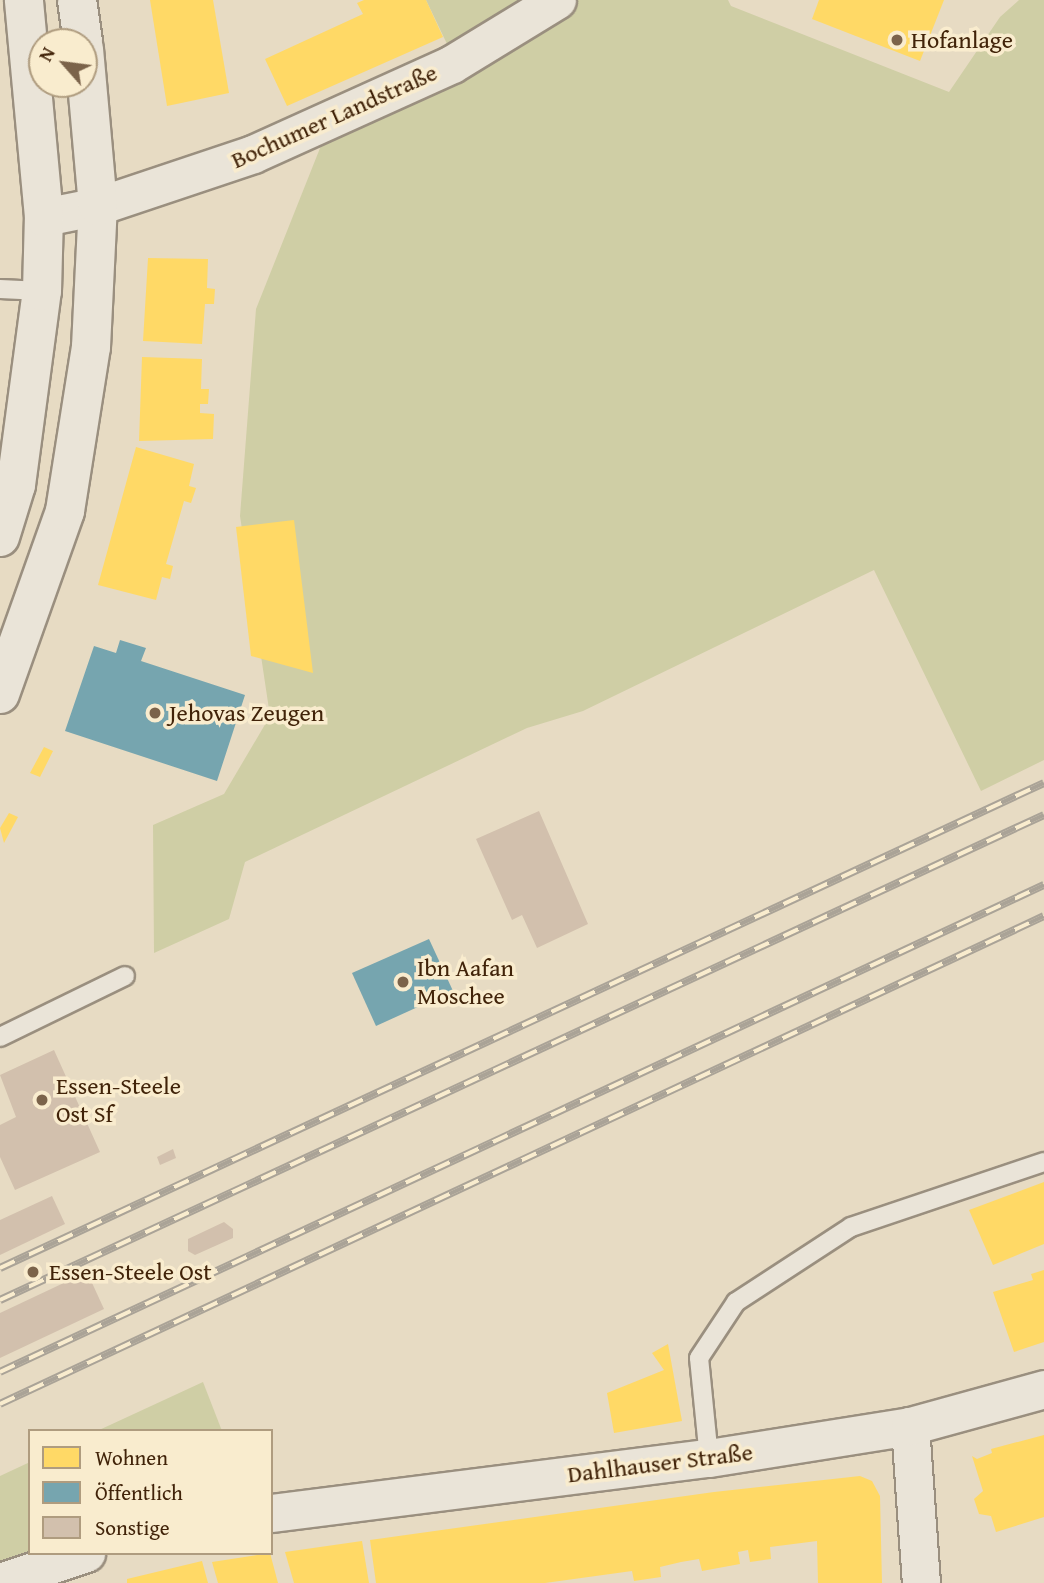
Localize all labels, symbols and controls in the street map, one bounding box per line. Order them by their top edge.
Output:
place label: Hofanlage [911,26,1013,54]
north arrow [28,28,98,98]
marker: Hofanlage [889,32,905,48]
text: N [31,42,62,66]
street label: Bochumer Landstraße [227,58,441,174]
place label: Jehovas Zeugen [169,699,324,727]
marker: Jehovas Zeugen [147,705,163,721]
place label: Ibn Aafan Moschee [417,954,514,1010]
marker: Ibn Aafan Moschee [395,974,411,990]
place label: Essen-Steele Ost Sf [56,1072,181,1128]
marker: Essen-Steele Ost Sf [34,1092,50,1108]
place label: Essen-Steele Ost [49,1258,212,1286]
marker: Essen-Steele Ost [23,1262,43,1282]
legend [28,1429,273,1555]
street label: Dahlhauser Straße [566,1437,754,1489]
text: Wohnen [95,1442,168,1473]
text: Öffentlich [95,1477,183,1508]
text: Sonstige [95,1512,170,1543]

